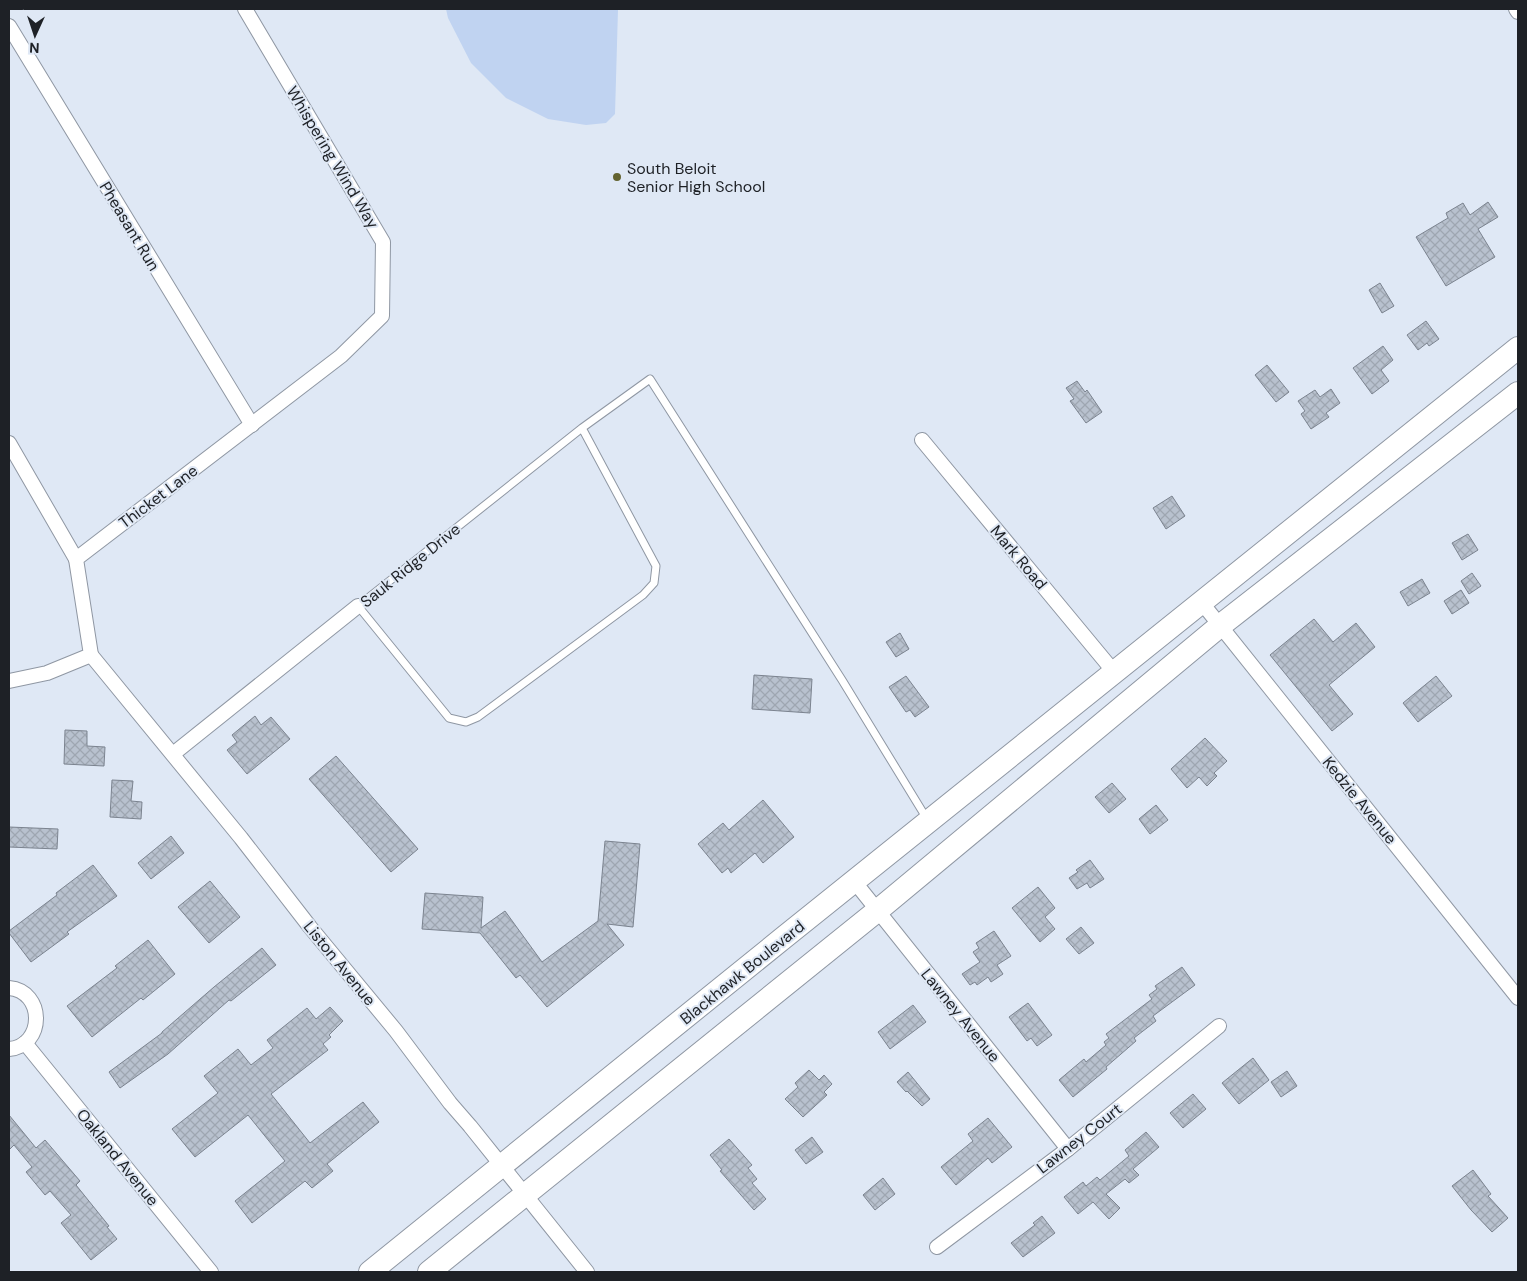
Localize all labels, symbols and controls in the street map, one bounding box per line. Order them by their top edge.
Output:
north arrow [10,10,60,60]
text: N [29,39,40,57]
street label: Whispering Wind Way [282,82,384,232]
place label: South Beloit Senior High School [627,158,765,197]
marker: South Beloit Senior High School [611,171,623,183]
street label: Pheasant Run [95,178,164,275]
street label: Thicket Lane [115,460,202,533]
street label: Sauk Ridge Drive [356,519,465,612]
street label: Mark Road [986,521,1052,594]
street label: Kedzie Avenue [1318,752,1401,848]
street label: Blackhawk Boulevard [676,916,809,1029]
street label: Liston Avenue [299,917,380,1010]
street label: Lawney Avenue [916,964,1005,1066]
street label: Lawney Court [1032,1099,1126,1178]
street label: Oakland Avenue [72,1104,163,1210]

